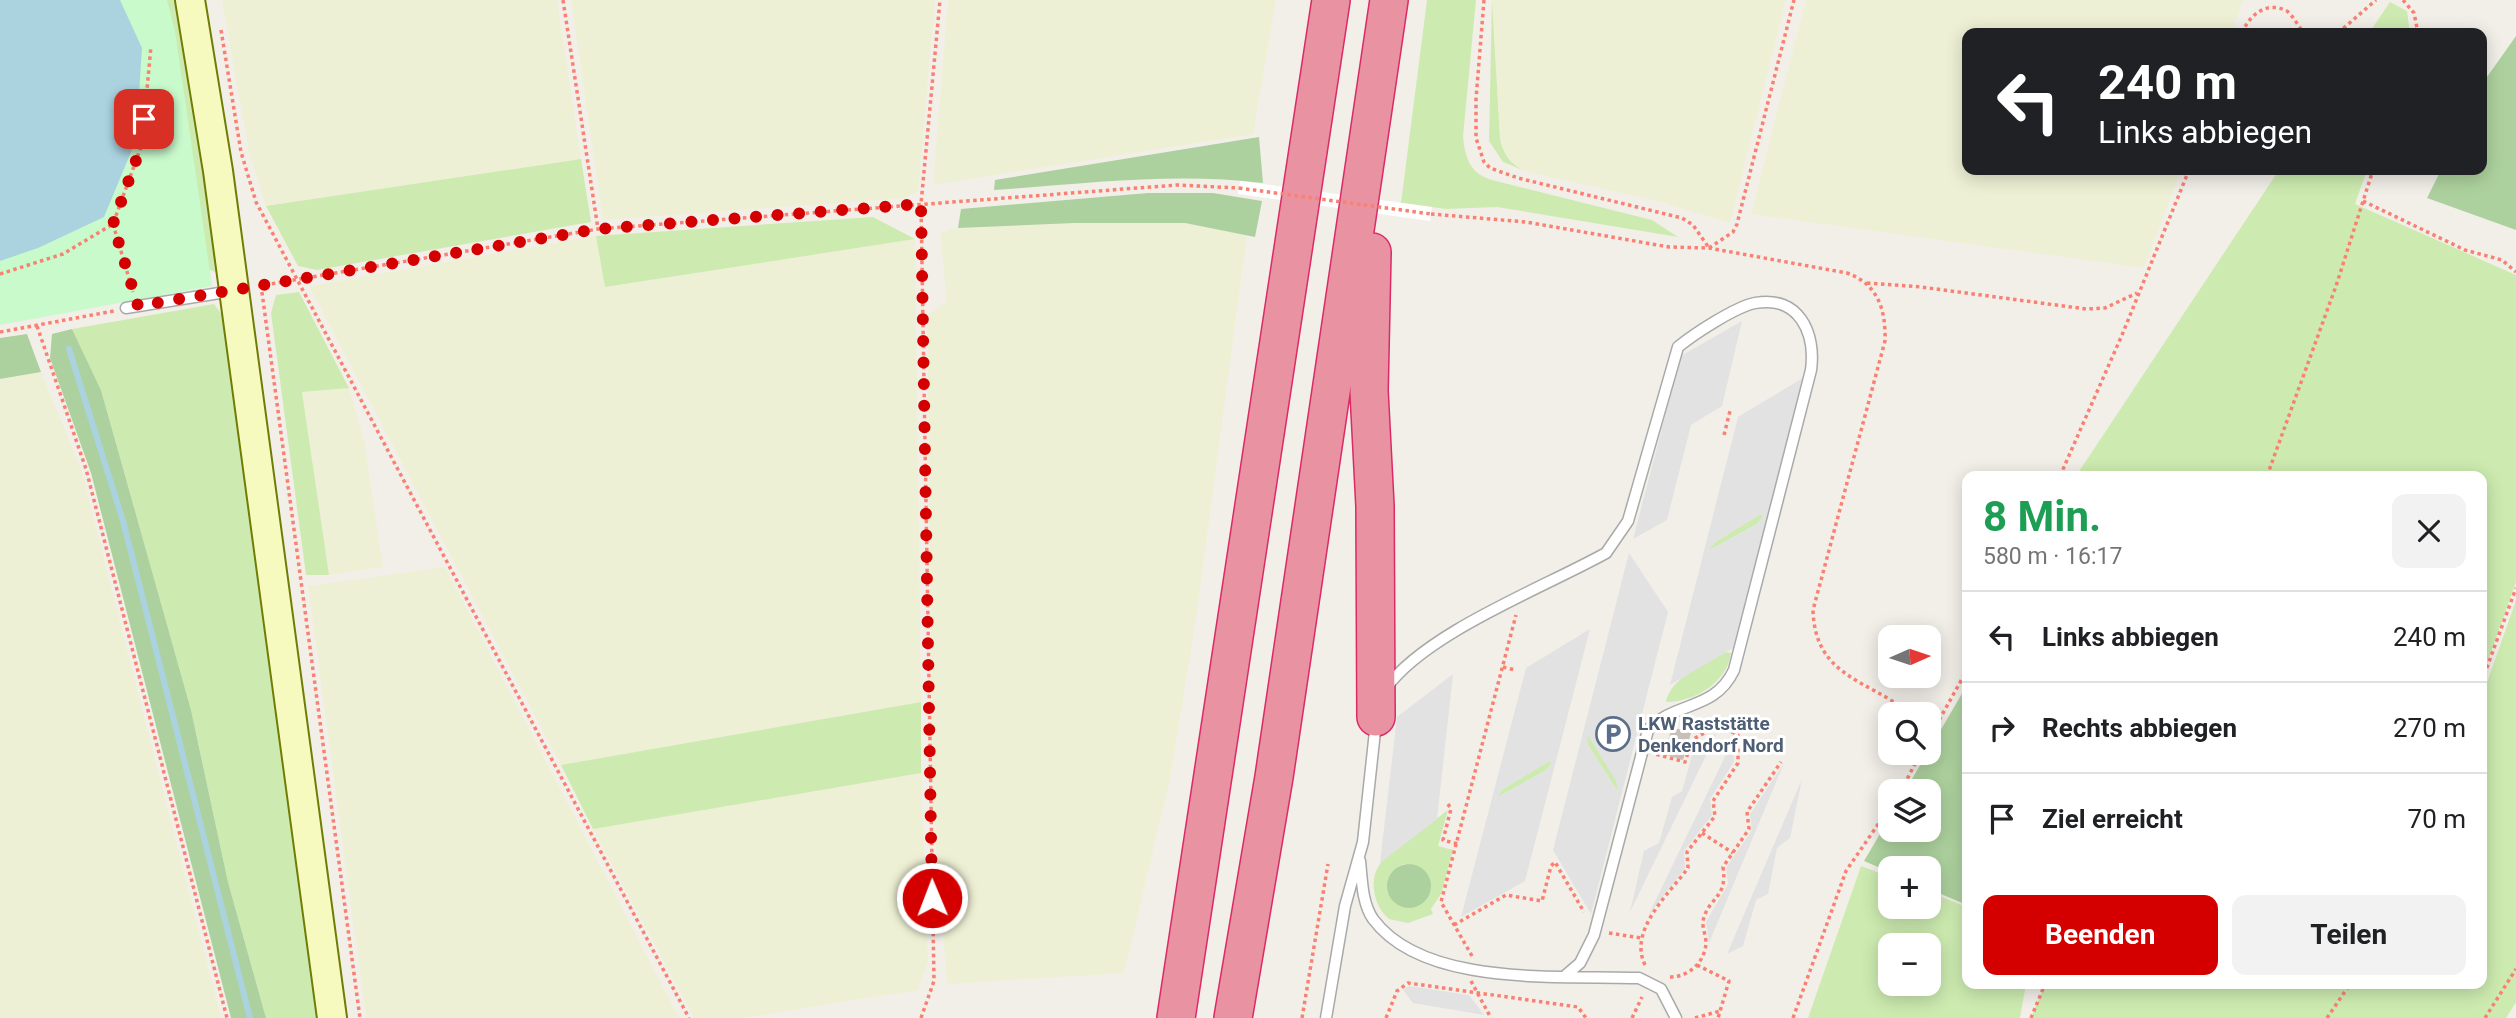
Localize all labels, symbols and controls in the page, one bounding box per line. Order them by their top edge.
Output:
text: 240 m [2098,54,2237,111]
icon: left [1983,56,2074,147]
pin [114,89,174,149]
icon: arrive [125,100,163,138]
text: Links abbiegen [2098,113,2312,151]
text: 8 Min. [1983,492,2101,541]
button: close [2392,494,2466,568]
text: 580 m · 16:17 [1983,543,2122,570]
icon: left [1983,618,2021,656]
text: Links abbiegen [2042,622,2219,652]
text: 240 m [2393,622,2466,652]
north arrow [1878,625,1941,688]
map controls [1878,625,1941,996]
button: search [1878,702,1941,765]
icon: right [1983,709,2021,747]
place label: LKW Raststätte Denkendorf Nord [1638,712,1784,757]
text: Rechts abbiegen [2042,713,2237,743]
text: 270 m [2393,713,2466,743]
parking icon: LKW Raststätte Denkendorf Nord [1594,715,1632,753]
button: layers [1878,779,1941,842]
icon: arrive [1983,800,2021,838]
text: Ziel erreicht [2042,804,2183,834]
text: 70 m [2408,804,2466,834]
button: + [1878,856,1941,919]
position arrow [895,861,969,935]
button: Beenden [1983,895,2218,975]
button: Teilen [2232,895,2466,975]
button: − [1878,933,1941,996]

